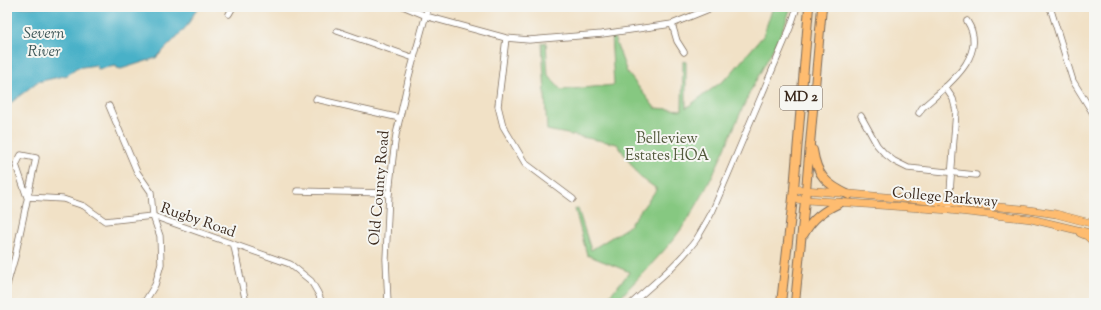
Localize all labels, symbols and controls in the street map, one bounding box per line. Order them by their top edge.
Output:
water label: Severn River [23,23,65,64]
road number: MD 2 [780,86,822,110]
street label: Old County Road [365,129,396,246]
park label: Belleview Estates HOA [625,129,709,167]
street label: College Parkway [891,183,999,213]
street label: Rugby Road [158,198,239,244]

